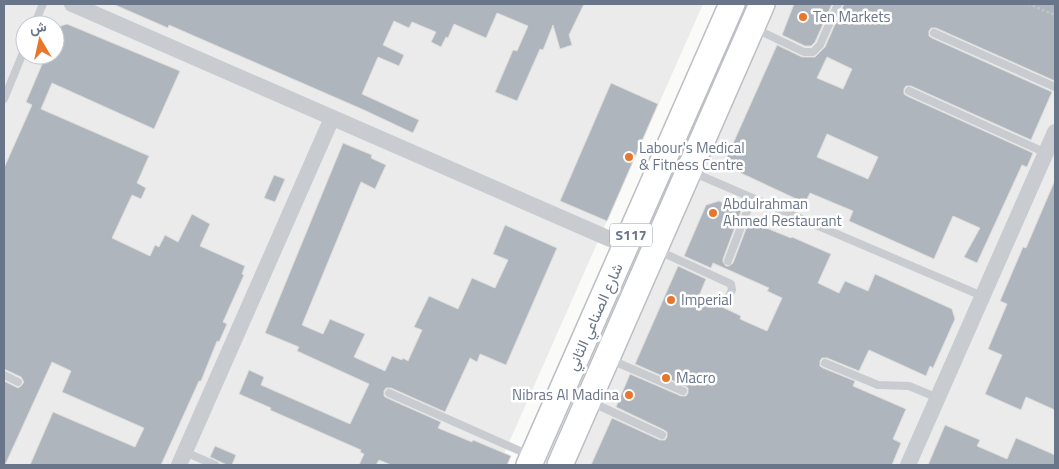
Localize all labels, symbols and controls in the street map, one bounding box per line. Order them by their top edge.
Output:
place label: Ten Markets [813,5,891,28]
marker: Ten Markets [797,11,809,23]
north arrow [15,15,65,65]
text: ش [28,15,48,38]
place label: Labour's Medical & Fitness Centre [639,136,745,176]
marker: Labour's Medical & Fitness Centre [623,151,635,163]
place label: Abdulrahman Ahmed Restaurant [723,192,842,232]
marker: Abdulrahman Ahmed Restaurant [707,207,719,219]
road number: S117 [610,224,652,246]
street label: شارع الصناعي الثاني [561,259,630,375]
place label: Imperial [681,288,732,311]
marker: Imperial [665,294,677,306]
place label: Macro [676,366,716,389]
marker: Macro [660,372,672,384]
place label: Nibras Al Madina [512,383,619,406]
marker: Nibras Al Madina [623,389,635,401]

